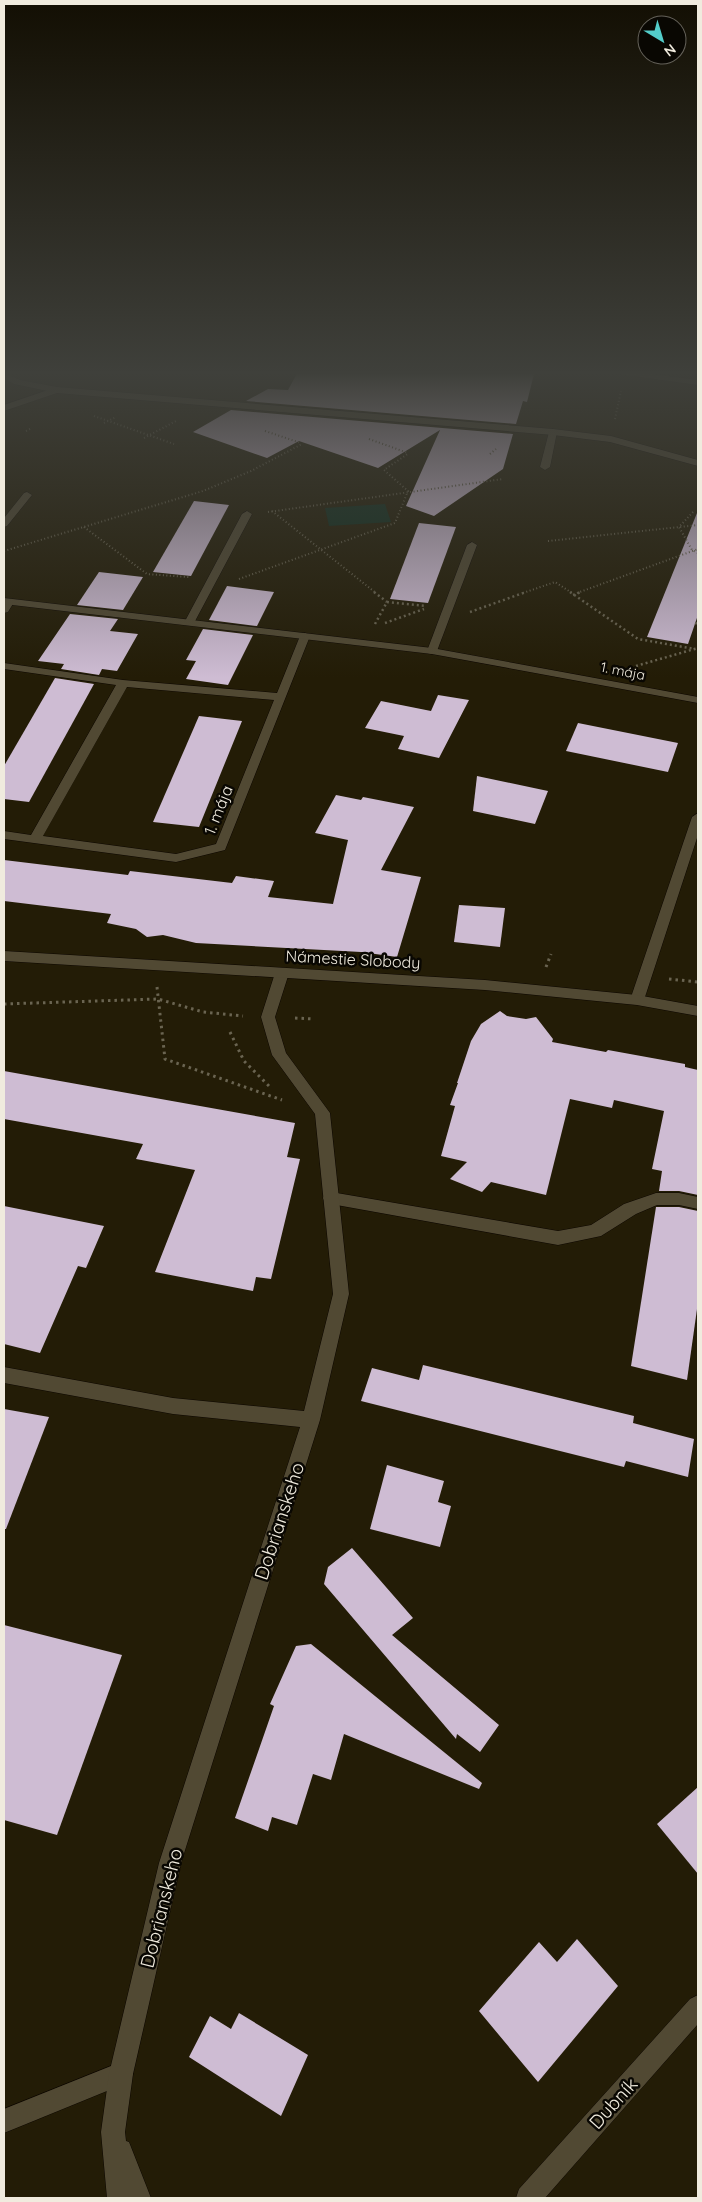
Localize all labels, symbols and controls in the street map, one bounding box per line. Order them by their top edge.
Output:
north arrow [637,15,687,65]
text: N [660,40,680,61]
street label: 1. mája [599,658,647,684]
street label: 1. mája [199,782,237,838]
street label: Námestie Slobody [285,945,421,973]
street label: Dobrianskeho [249,1459,309,1583]
street label: Dobrianskeho [135,1846,187,1970]
street label: Dubník [584,2072,642,2134]

